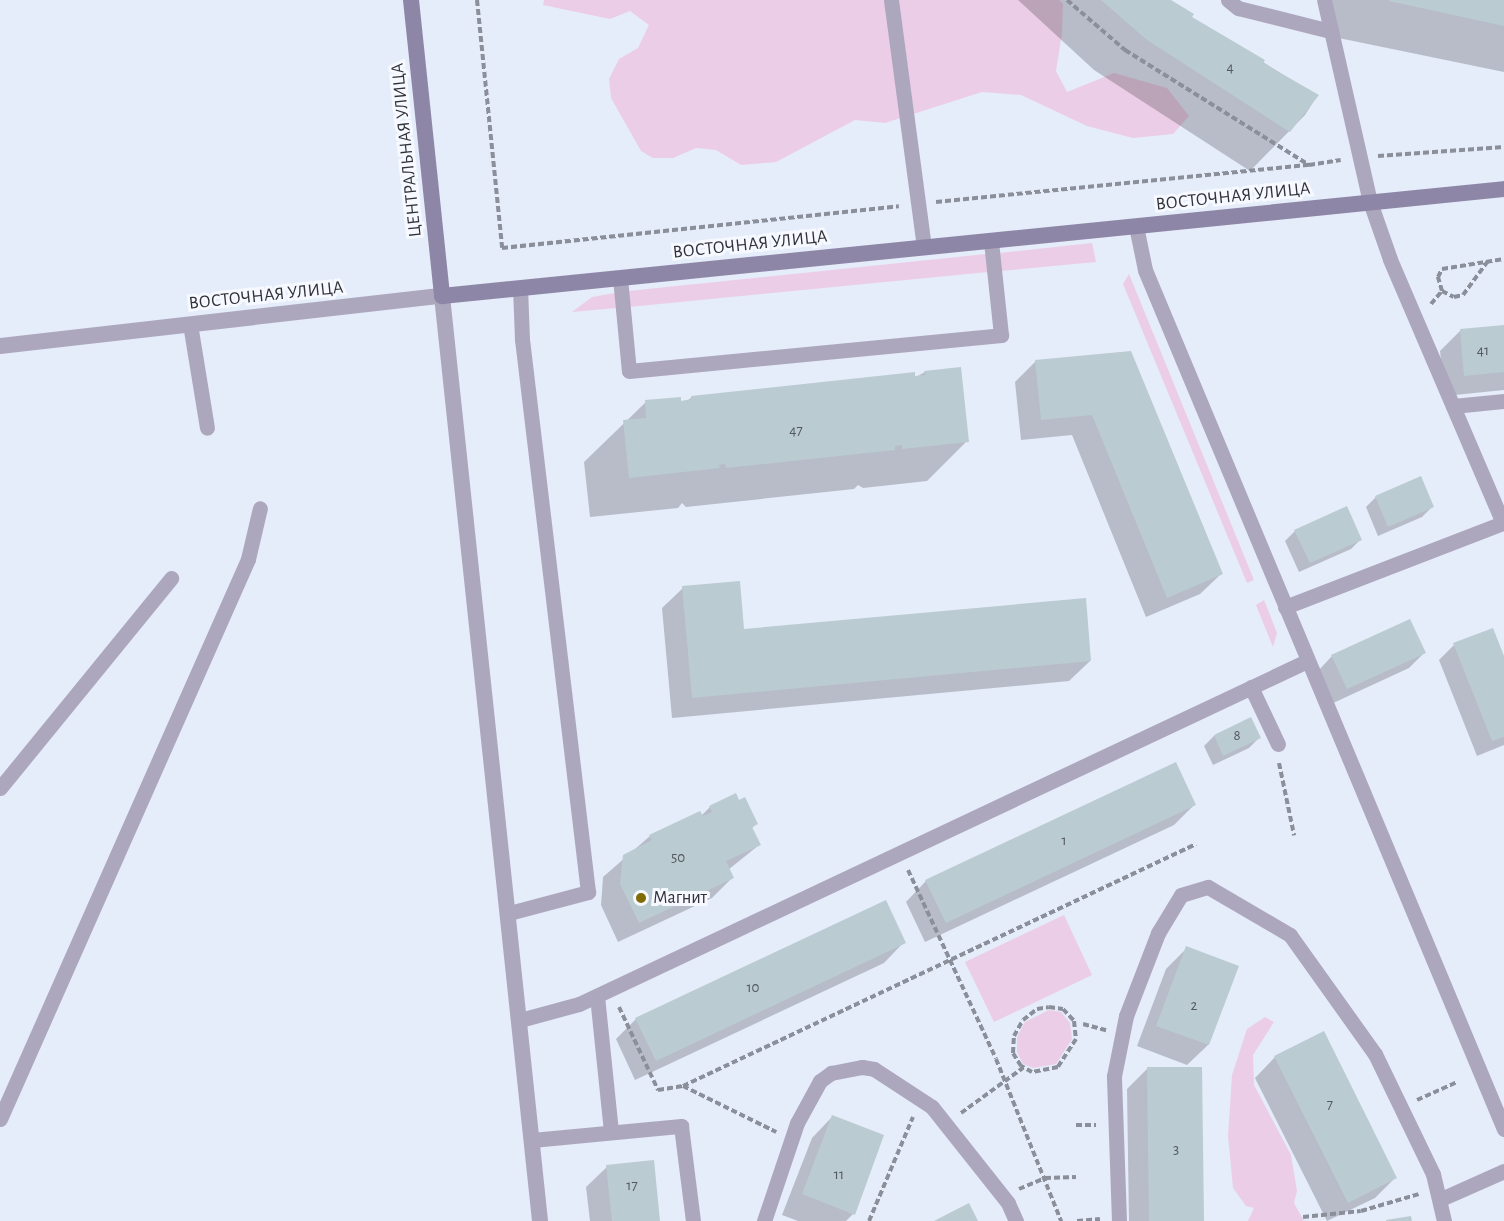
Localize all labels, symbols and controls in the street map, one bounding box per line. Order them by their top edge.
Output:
house number: 4 [1226,59,1234,77]
street label: ЦЕНТРАЛЬНАЯ УЛИЦА [387,62,427,238]
street label: ВОСТОЧНАЯ УЛИЦА [1155,178,1311,216]
street label: ВОСТОЧНАЯ УЛИЦА [672,226,828,264]
street label: ВОСТОЧНАЯ УЛИЦА [188,277,344,315]
house number: 41 [1477,342,1489,360]
house number: 47 [789,422,803,440]
house number: 8 [1233,727,1241,745]
house number: 1 [1061,832,1067,850]
house number: 50 [671,849,685,867]
place label: Магнит [653,887,707,909]
marker: Магнит [634,891,648,905]
house number: 10 [746,979,760,997]
house number: 2 [1191,997,1197,1015]
house number: 7 [1327,1096,1333,1114]
house number: 3 [1173,1141,1179,1159]
house number: 11 [834,1166,844,1184]
house number: 17 [626,1177,638,1195]

